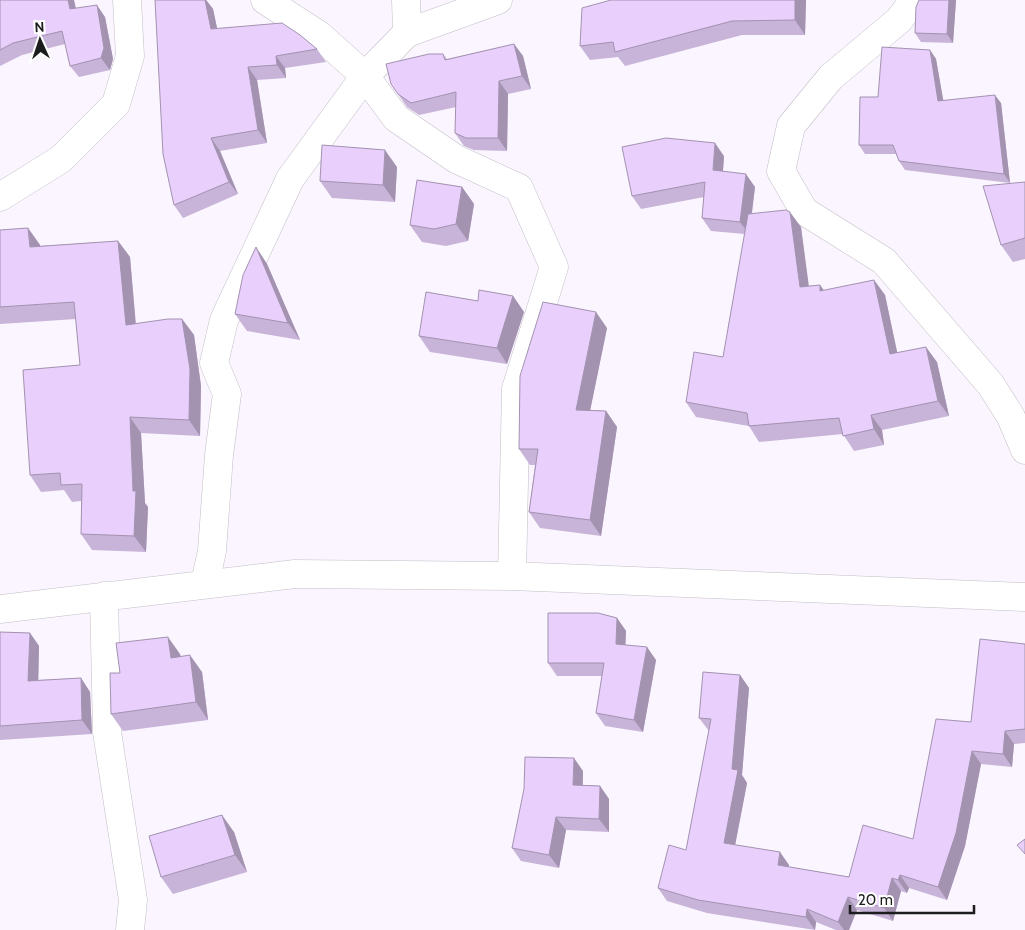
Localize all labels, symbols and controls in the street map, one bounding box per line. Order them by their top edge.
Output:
north arrow [15,15,65,65]
text: N [34,18,45,36]
scale bar [850,882,974,914]
text: 20 m [858,891,893,909]

